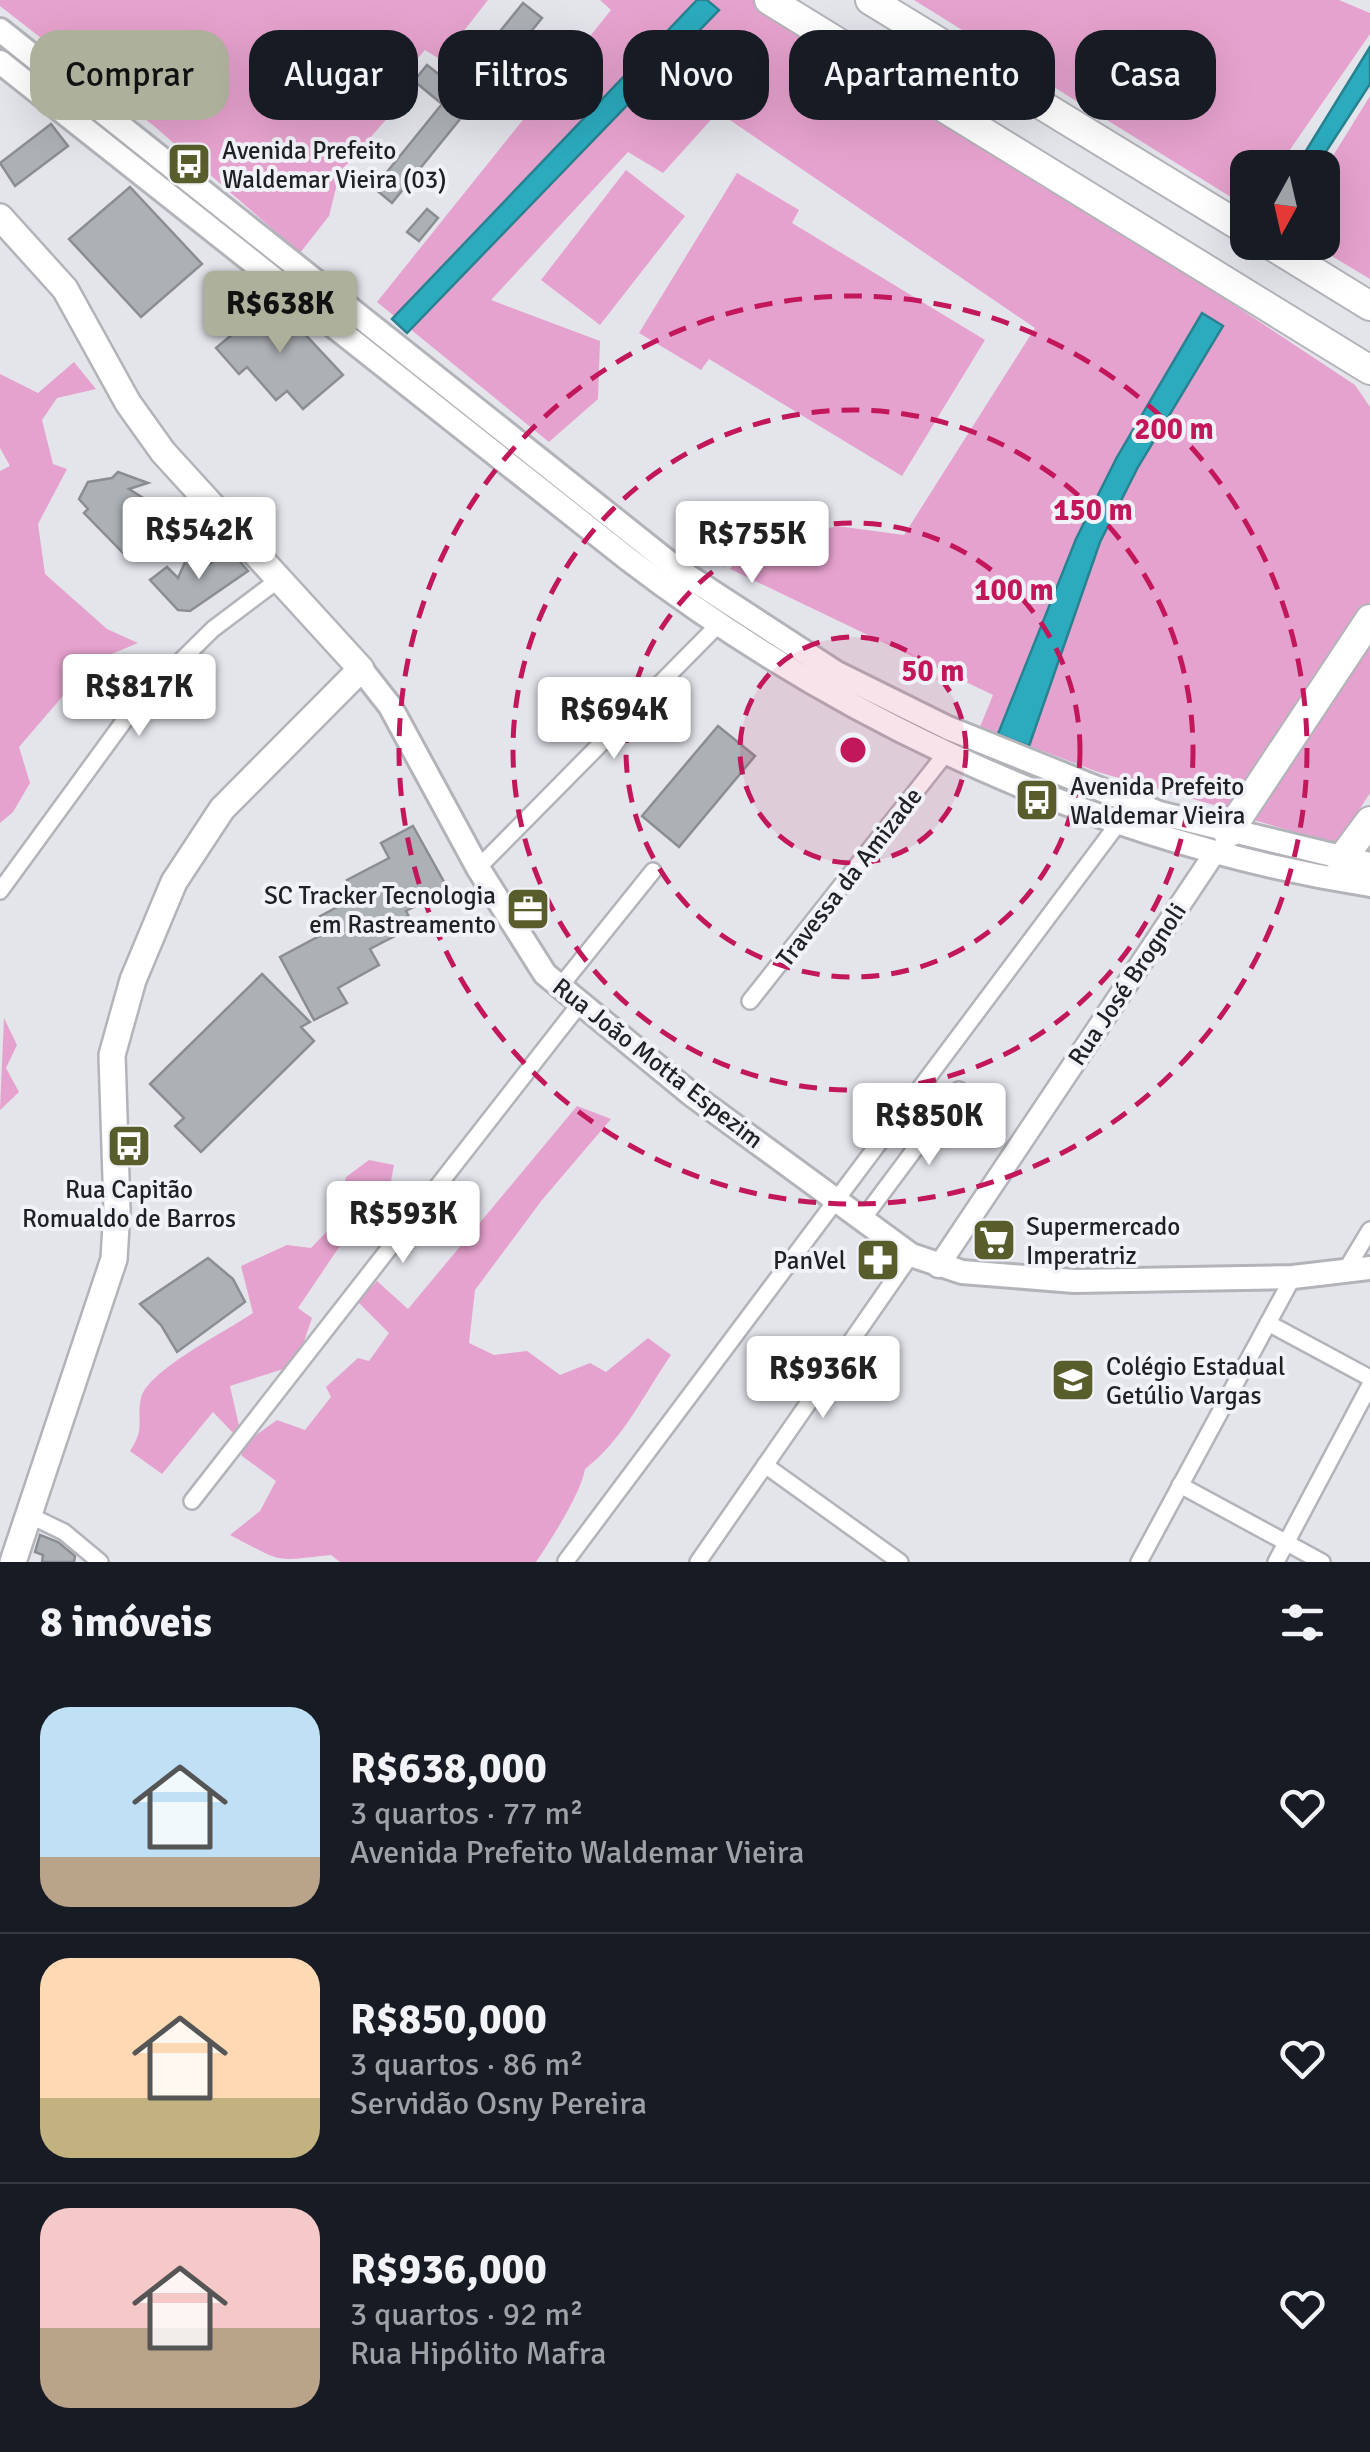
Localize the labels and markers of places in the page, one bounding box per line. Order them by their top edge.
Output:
place label: Avenida Prefeito Waldemar Vieira (03) [222,135,446,195]
bus stop icon: Avenida Prefeito Waldemar Vieira (03) [166,141,212,187]
pin: R$638K [199,271,361,356]
pin: R$542K [118,497,280,582]
pin: R$755K [671,501,833,586]
pin: R$817K [58,654,220,739]
pin: R$694K [533,677,695,762]
centre of rings [835,732,871,768]
place label: Avenida Prefeito Waldemar Vieira [1070,771,1245,831]
bus stop icon: Avenida Prefeito Waldemar Vieira [1014,777,1060,823]
place label: SC Tracker Tecnologia em Rastreamento [264,880,496,940]
office icon: SC Tracker Tecnologia em Rastreamento [505,886,551,932]
pin: R$850K [848,1083,1010,1168]
bus stop icon: Rua Capitão Romualdo de Barros [106,1123,152,1169]
place label: Rua Capitão Romualdo de Barros [22,1174,236,1234]
pin: R$593K [322,1181,484,1266]
place label: Supermercado Imperatriz [1026,1211,1180,1271]
supermarket icon: Supermercado Imperatriz [971,1217,1017,1263]
pharmacy icon: PanVel [855,1237,901,1283]
place label: PanVel [773,1245,846,1276]
pin: R$936K [742,1336,904,1421]
place label: Colégio Estadual Getúlio Vargas [1106,1351,1285,1411]
school or university icon: Colégio Estadual Getúlio Vargas [1050,1357,1096,1403]

